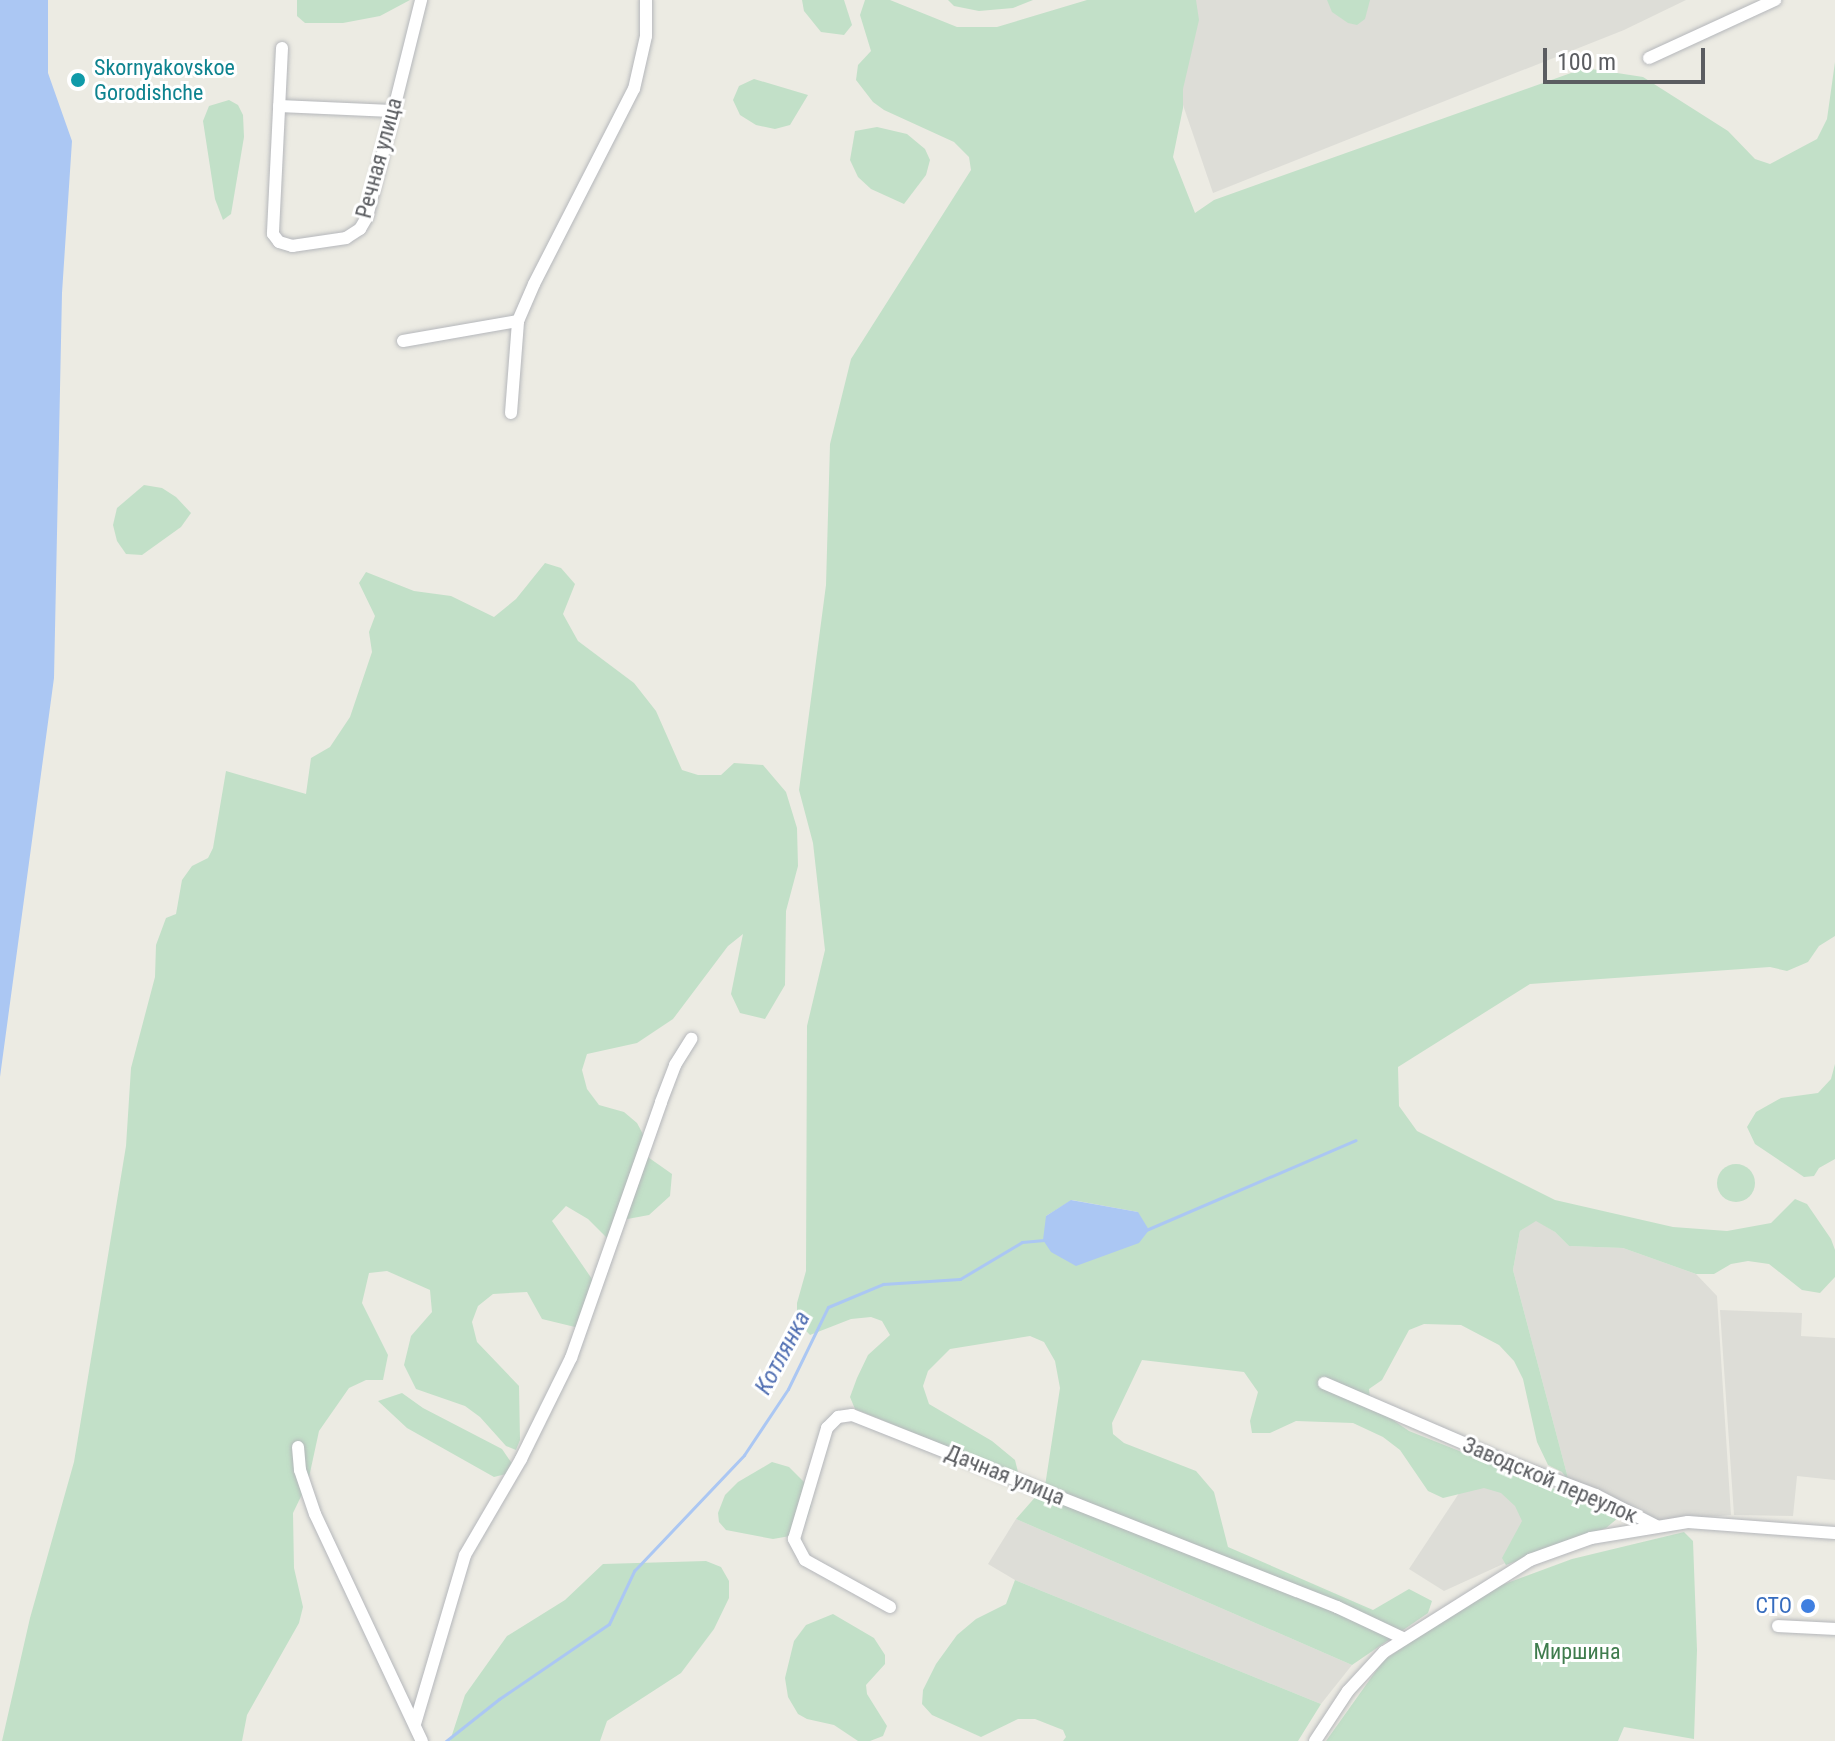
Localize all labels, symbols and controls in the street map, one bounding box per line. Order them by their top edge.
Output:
scale bar [1547,32,1709,82]
text: 100 m [1557,48,1616,76]
place label: Skornyakovskoe Gorodishche [94,54,235,106]
marker: Skornyakovskoe Gorodishche [69,71,87,89]
street label: Речная улица [350,95,408,221]
water label: Котлянка [749,1306,817,1400]
street label: Заводской переулок [1459,1431,1641,1529]
street label: Дачная улица [942,1439,1068,1511]
place label: СТО [1755,1593,1792,1619]
marker: СТО [1799,1597,1817,1615]
park label: Миршина [1533,1639,1621,1665]

